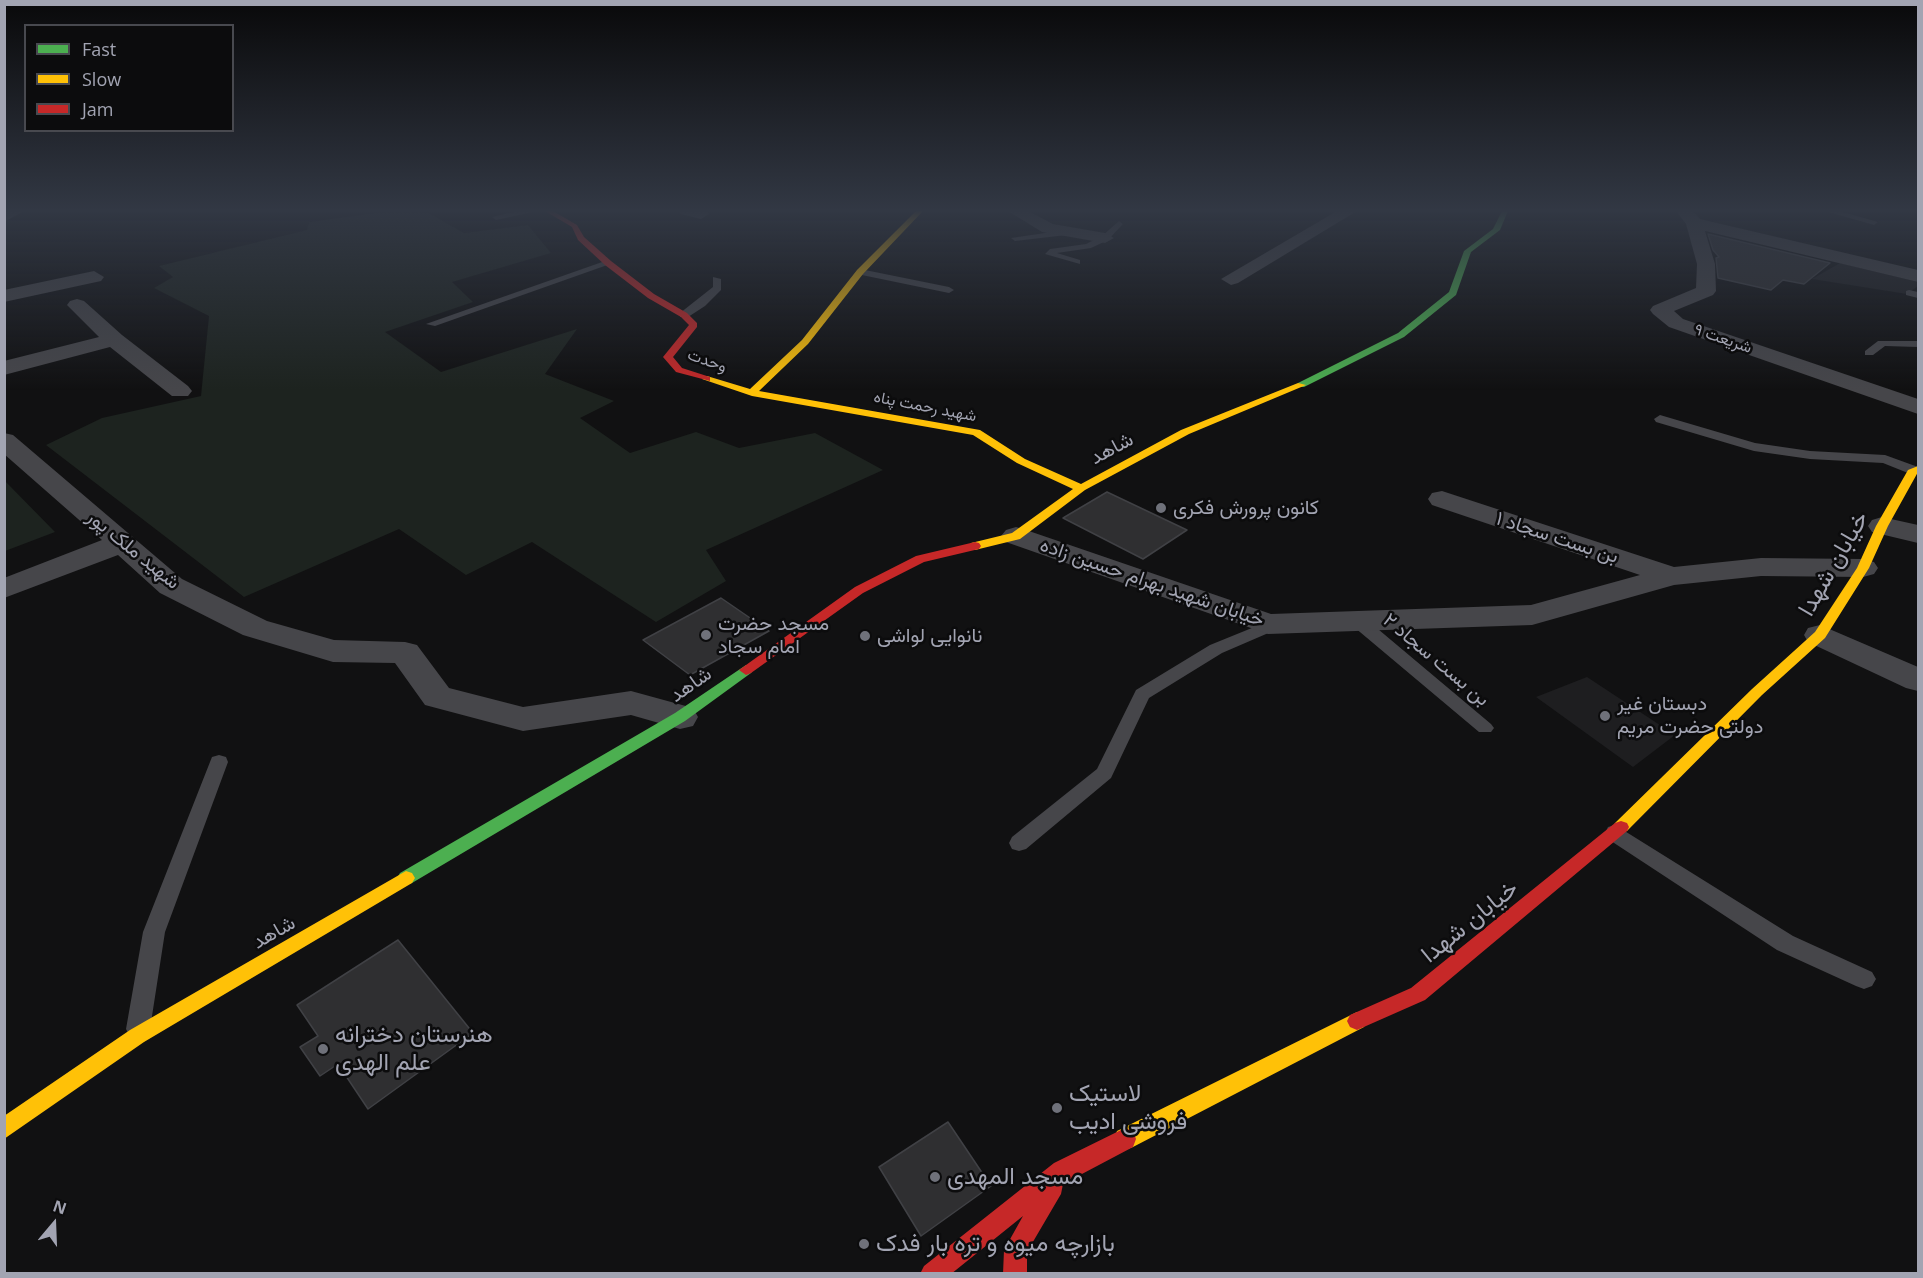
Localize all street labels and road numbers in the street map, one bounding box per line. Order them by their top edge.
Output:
street label: شریعت ۹ [1692,320,1754,358]
street label: وحدت [685,345,729,377]
street label: شهید رحمت پناه [872,388,978,426]
street label: شاهد [1086,428,1138,470]
street label: شهید ملک پور [82,505,184,595]
street label: بن بست سجاد ۱ [1493,507,1621,569]
street label: خیابان شهدا [1793,507,1875,621]
street label: خیابان شهید بهرام حسین زاده [1037,533,1267,633]
street label: بن بست سجاد ۲ [1378,608,1494,712]
street label: شاهد [665,662,717,708]
street label: خیابان شهدا [1416,874,1524,970]
street label: شاهد [248,911,300,955]

